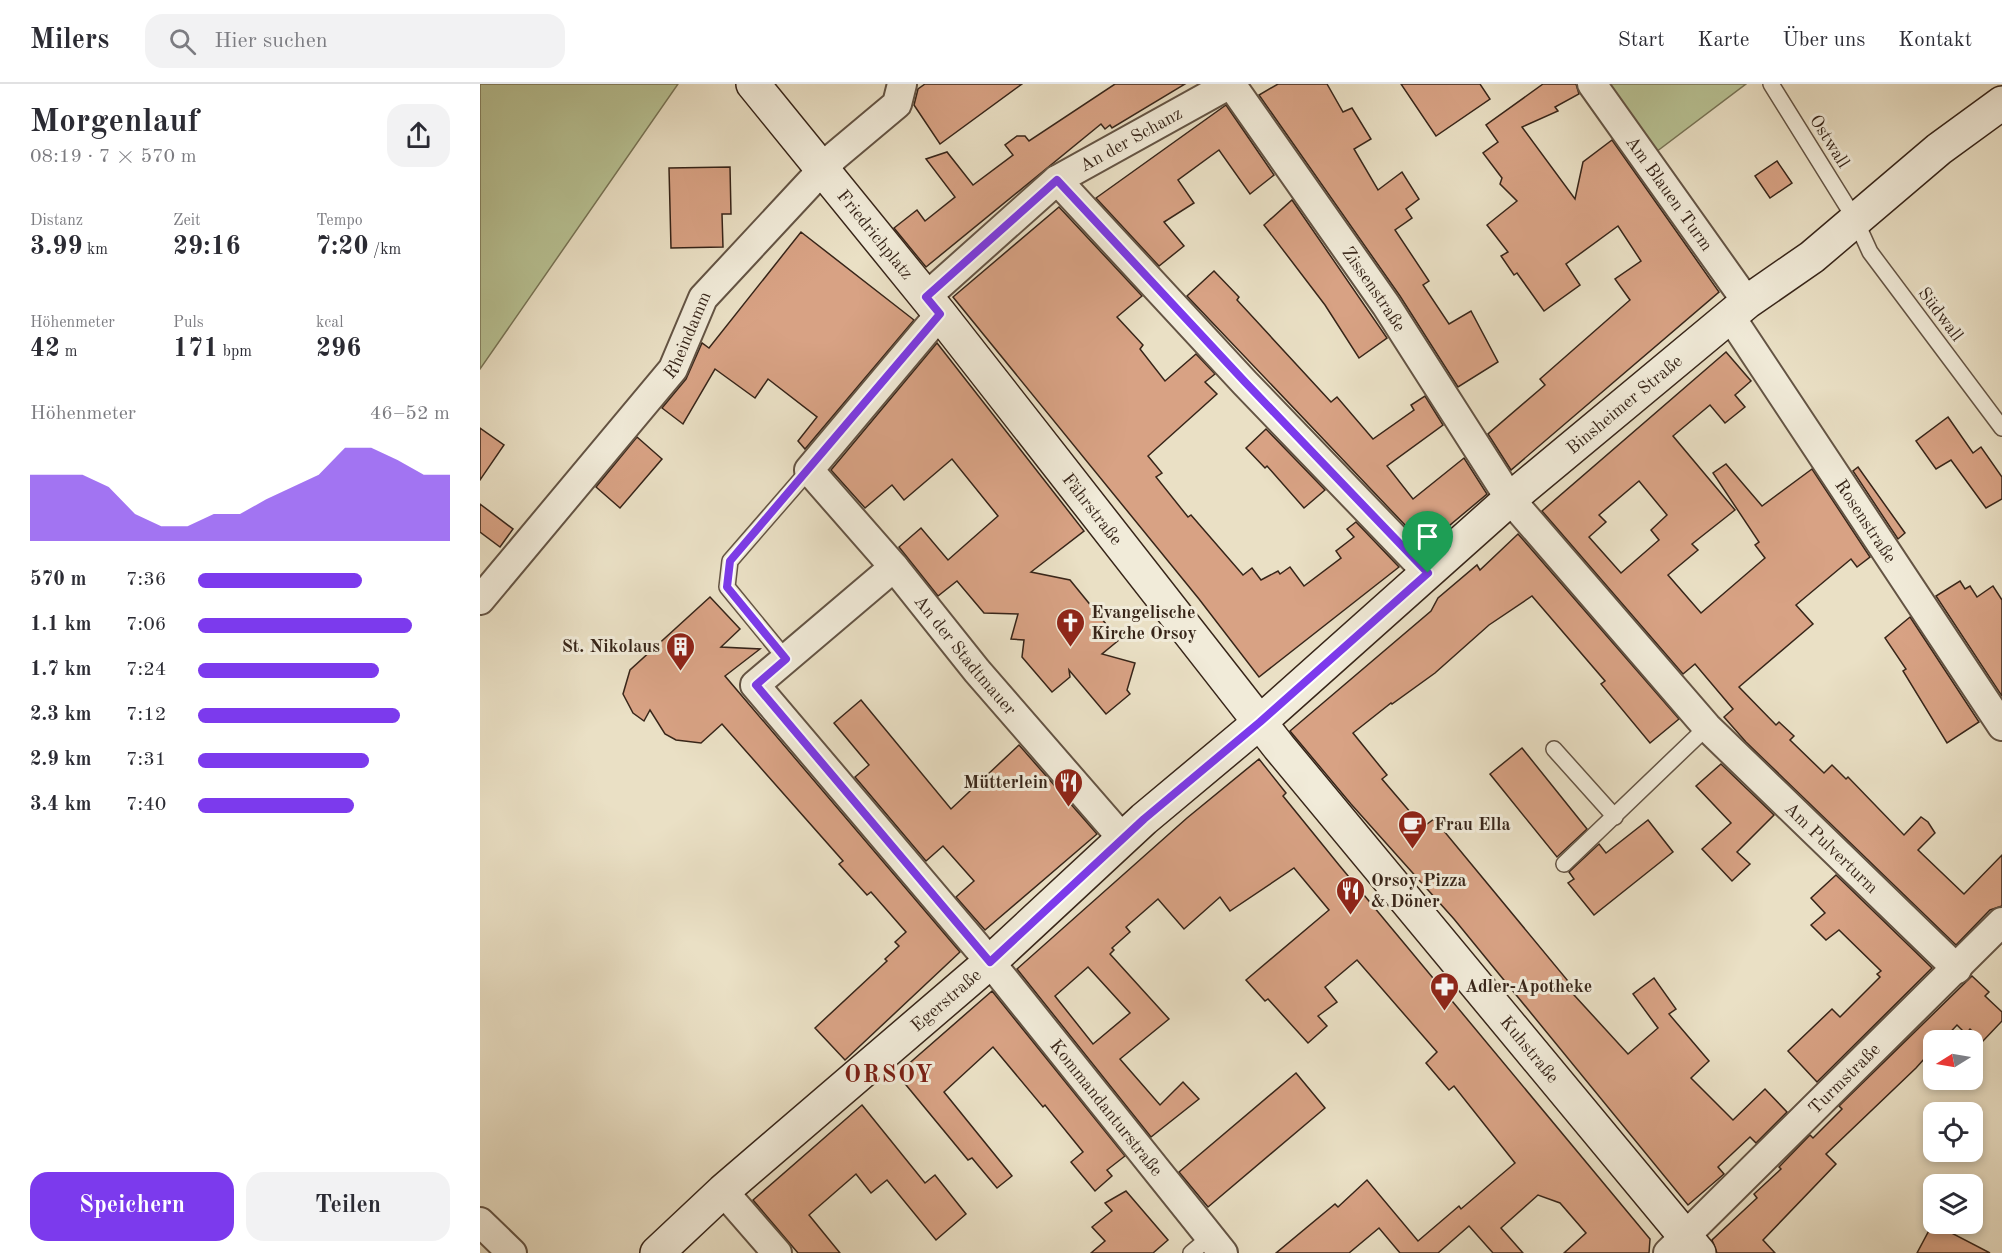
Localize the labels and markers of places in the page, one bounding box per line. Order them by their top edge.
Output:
pin [1402,511,1453,573]
place label: Evangelische Kirche Orsoy [1091,604,1197,643]
church icon: Evangelische Kirche Orsoy [1054,606,1086,648]
building icon: St. Nikolaus [665,630,697,672]
place label: St. Nikolaus [562,638,660,656]
restaurant icon: Mütterlein [1053,766,1085,808]
place label: Mütterlein [963,774,1048,792]
cafe icon: Frau Ella [1397,808,1429,850]
place label: Frau Ella [1434,816,1511,834]
place label: Orsoy Pizza & Döner [1371,872,1467,911]
restaurant icon: Orsoy Pizza & Döner [1334,874,1366,916]
pharmacy icon: Adler-Apotheke [1428,970,1460,1012]
place label: Adler-Apotheke [1465,978,1592,996]

